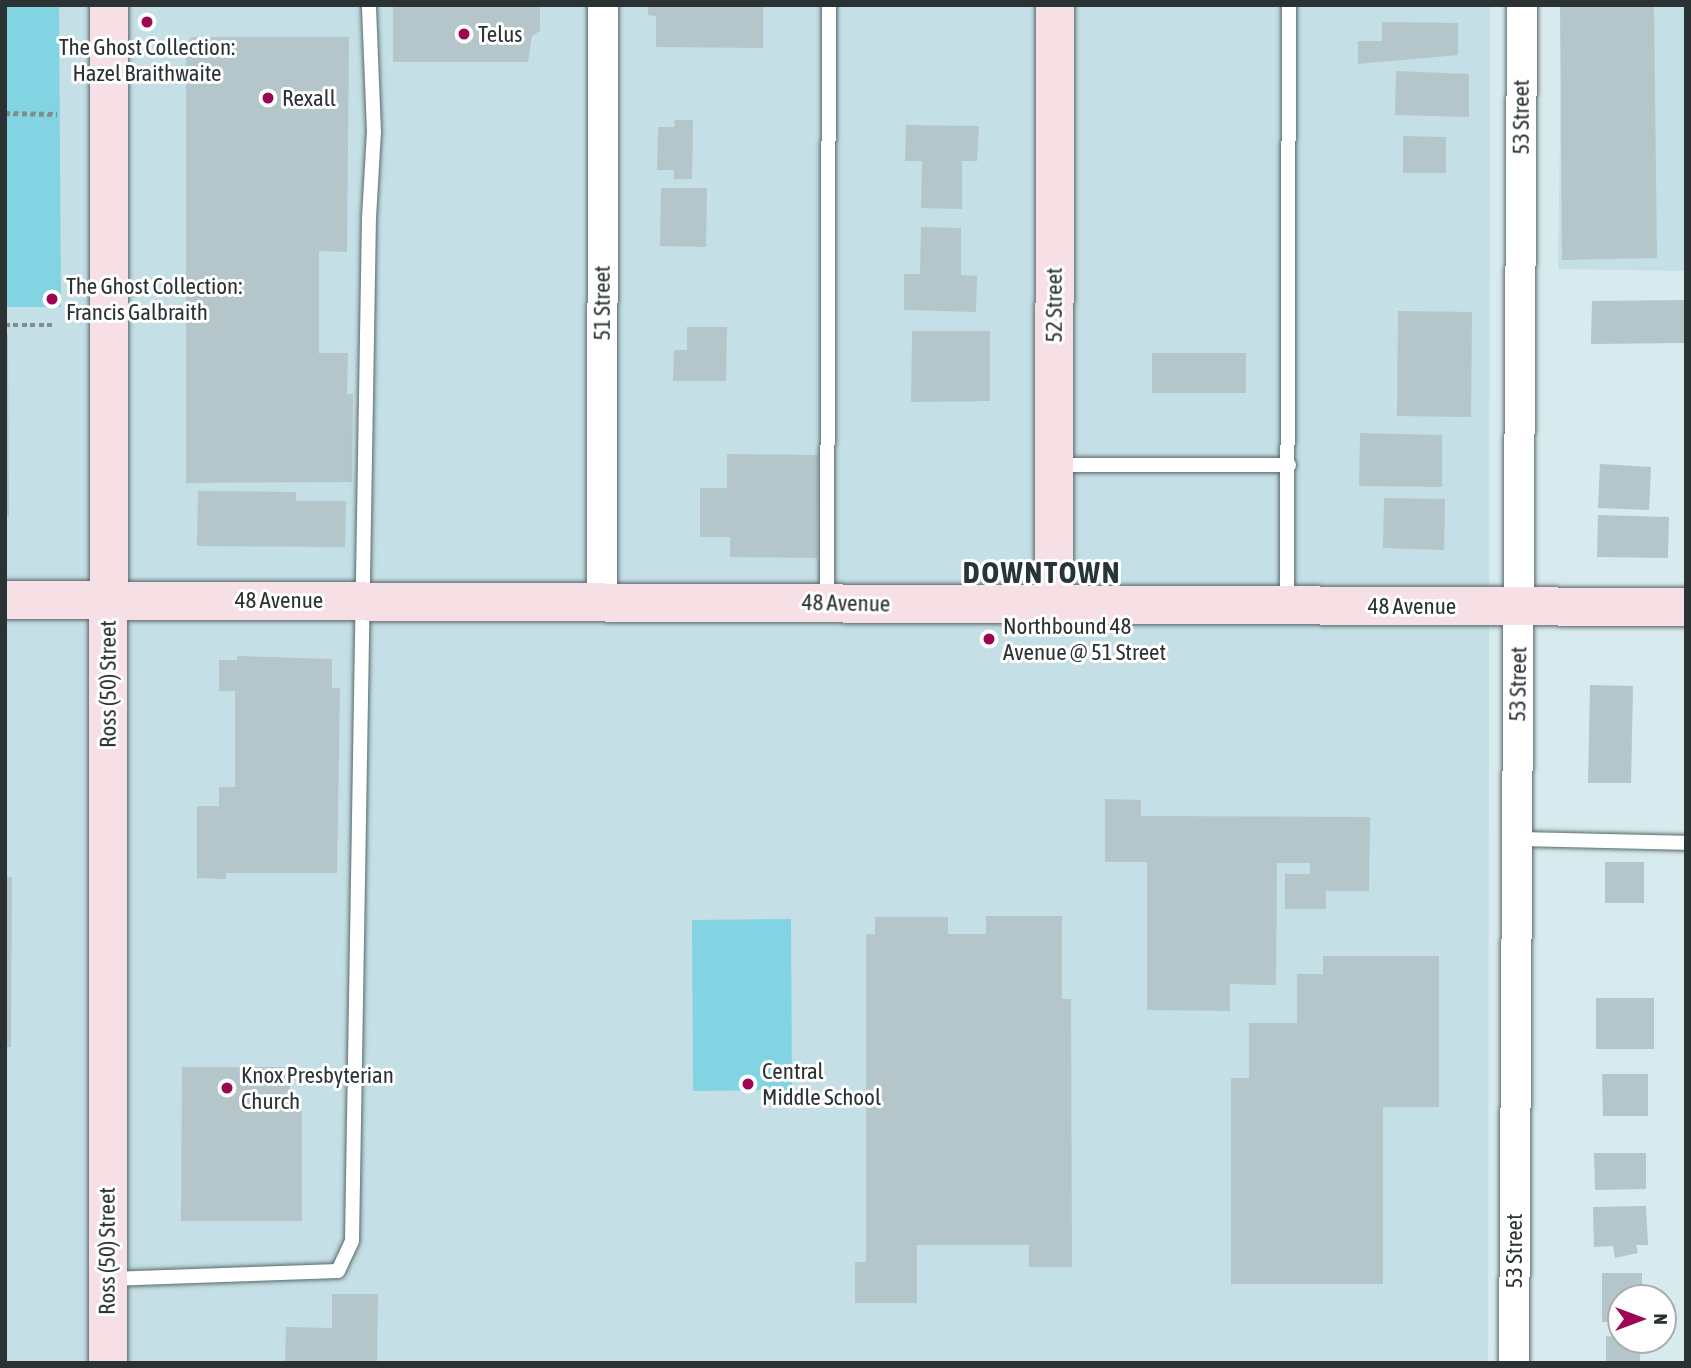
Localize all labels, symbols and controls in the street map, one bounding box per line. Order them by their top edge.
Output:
marker: The Ghost Collection: Hazel Braithwaite [139,14,155,30]
place label: Telus [478,20,522,48]
marker: Telus [456,26,472,42]
place label: The Ghost Collection: Hazel Braithwaite [59,33,235,87]
street label: 53 Street [1507,79,1535,155]
place label: Rexall [282,84,336,112]
marker: Rexall [260,90,276,106]
street label: 51 Street [588,265,616,341]
street label: 52 Street [1040,267,1068,343]
place label: The Ghost Collection: Francis Galbraith [66,272,242,326]
marker: The Ghost Collection: Francis Galbraith [44,291,60,307]
district label: DOWNTOWN [964,554,1120,590]
street label: 48 Avenue [235,586,323,614]
street label: 48 Avenue [802,588,890,618]
street label: 48 Avenue [1368,592,1456,620]
place label: Northbound 48 Avenue @ 51 Street [1003,612,1166,666]
street label: Ross (50) Street [94,620,122,748]
marker: Northbound 48 Avenue @ 51 Street [981,631,997,647]
street label: 53 Street [1504,646,1532,722]
place label: Central Middle School [762,1057,881,1111]
place label: Knox Presbyterian Church [241,1061,394,1115]
marker: Central Middle School [740,1076,756,1092]
marker: Knox Presbyterian Church [219,1080,235,1096]
street label: Ross (50) Street [93,1187,121,1315]
street label: 53 Street [1500,1213,1528,1289]
north arrow [1607,1284,1677,1354]
text: N [1650,1313,1672,1325]

